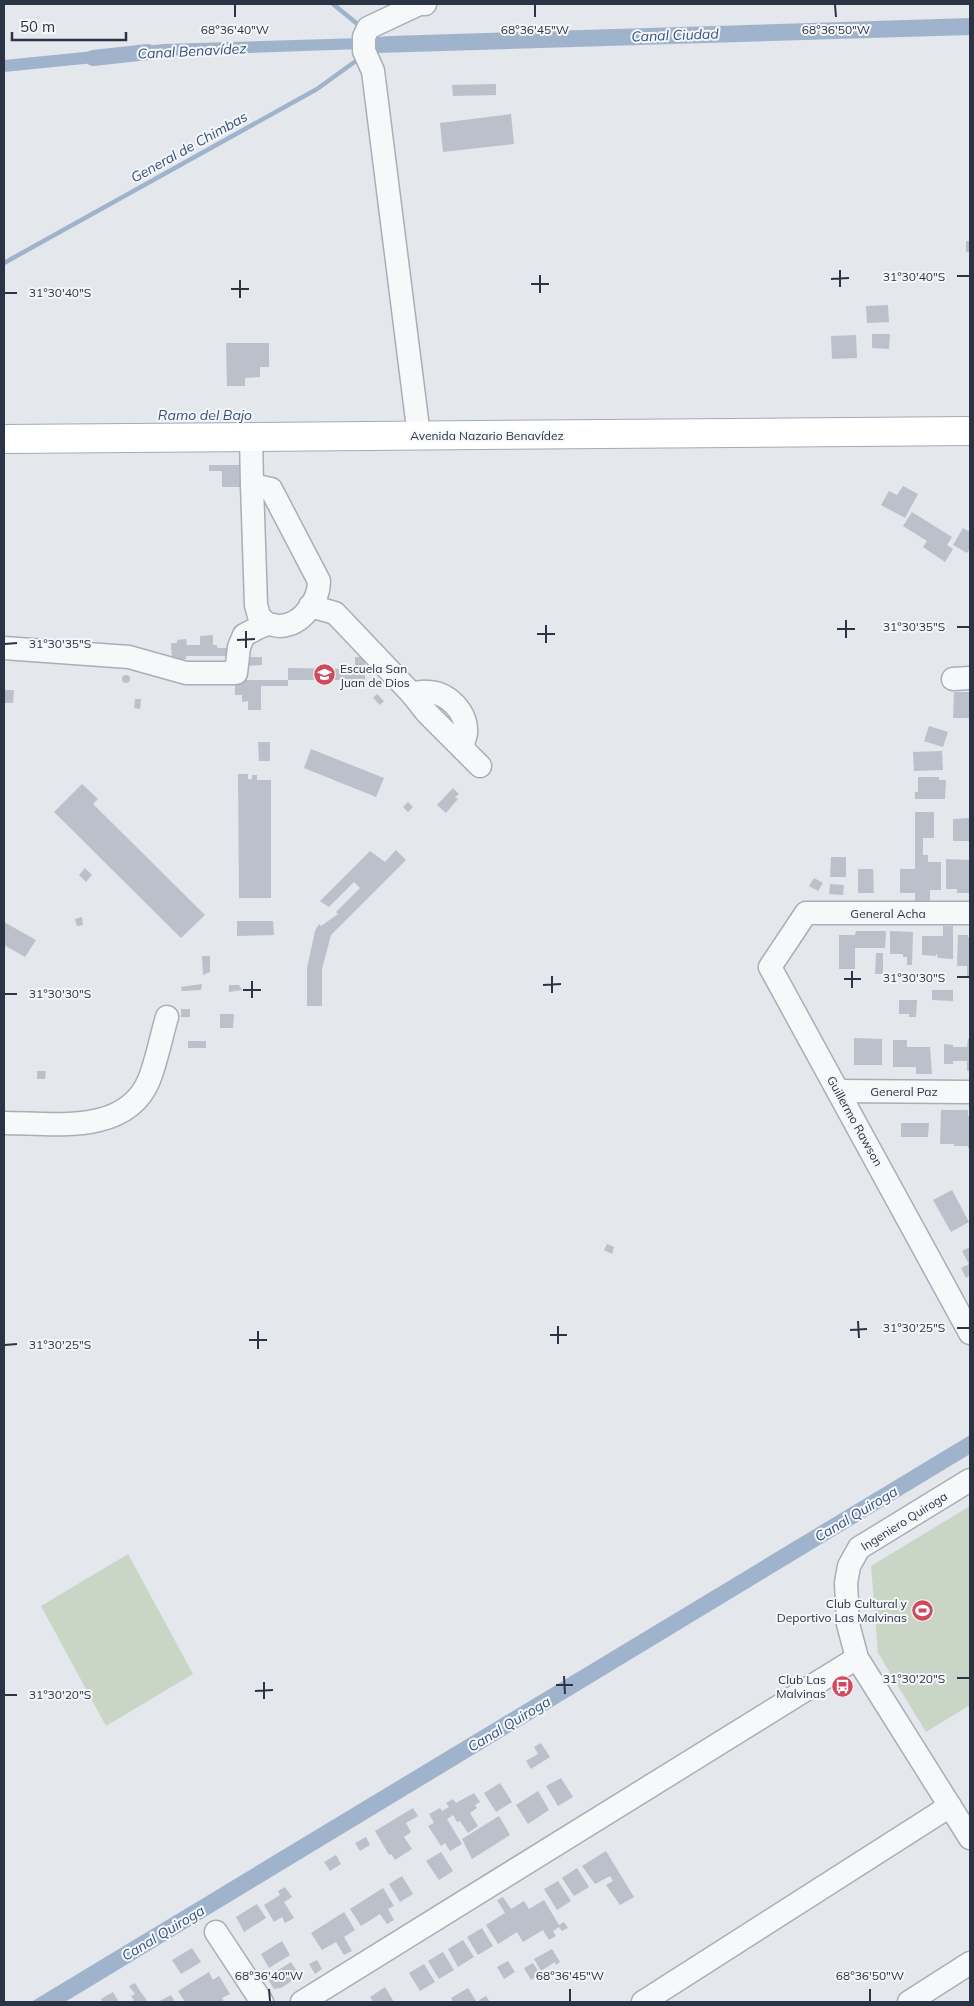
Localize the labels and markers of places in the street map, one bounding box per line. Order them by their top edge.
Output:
place label: Escuela San Juan de Dios [340,661,410,690]
school or university icon: Escuela San Juan de Dios [312,663,336,687]
place label: Club Cultural y Deportivo Las Malvinas [777,1596,908,1625]
sports icon: Club Cultural y Deportivo Las Malvinas [911,1598,935,1622]
place label: Club Las Malvinas [776,1672,826,1701]
bus stop icon: Club Las Malvinas [830,1674,854,1698]

